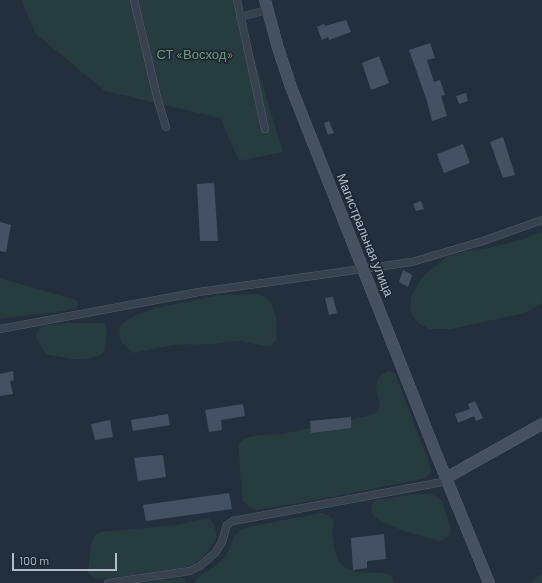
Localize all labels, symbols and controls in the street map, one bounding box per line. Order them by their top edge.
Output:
park label: СТ «Восход» [157,47,233,63]
street label: Магистральная улица [333,171,397,299]
scale bar [14,545,119,571]
text: 100 m [19,553,49,567]

